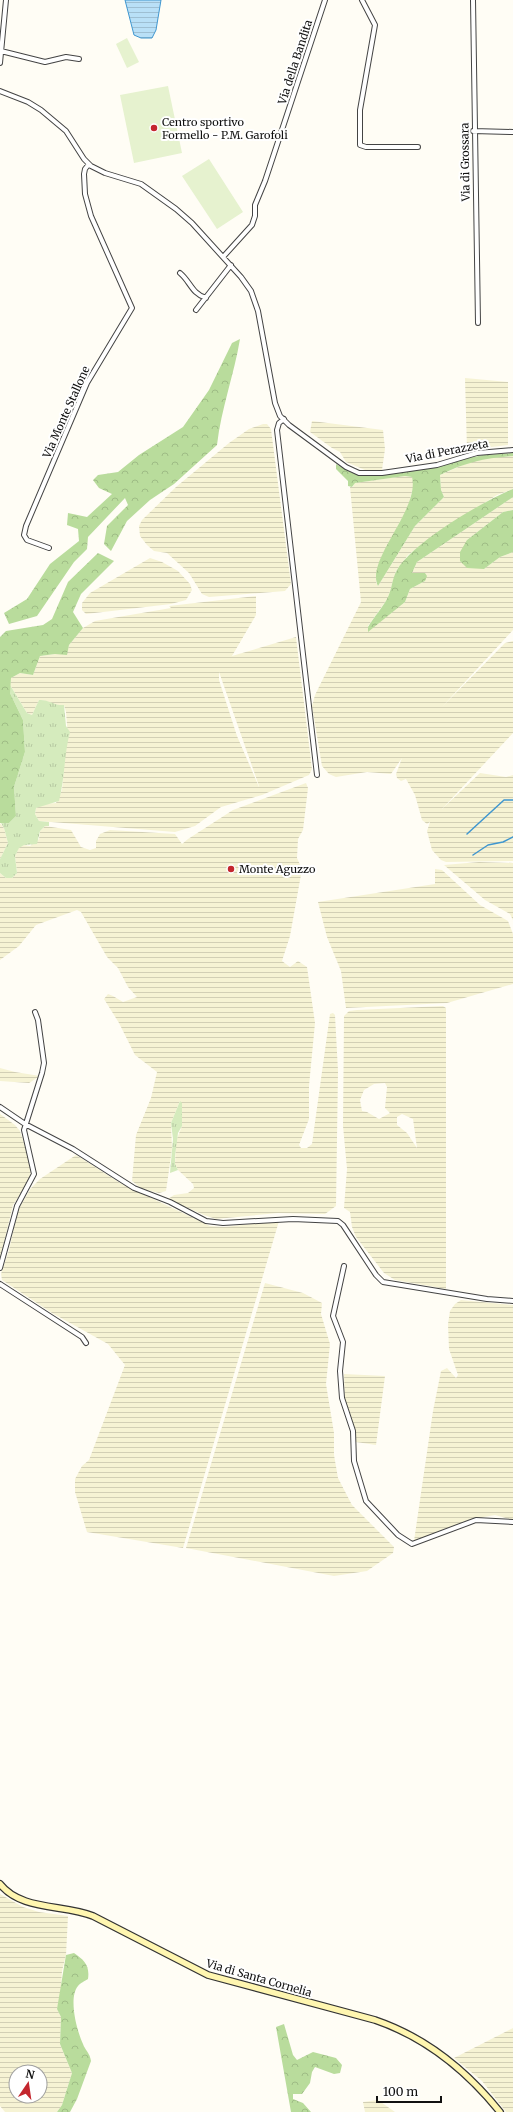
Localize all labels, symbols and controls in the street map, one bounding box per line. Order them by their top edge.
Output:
street label: Via della Bandita [274,18,315,107]
place label: Centro sportivo Formello - P.M. Garofoli [162,115,288,142]
street label: Via di Grossara [457,122,473,202]
marker: Centro sportivo Formello - P.M. Garofoli [149,123,159,133]
street label: Via Monte Stallone [39,364,93,461]
street label: Via di Perazzeta [404,436,489,466]
place label: Monte Aguzzo [239,862,316,876]
marker: Monte Aguzzo [226,864,236,874]
street label: Via di Santa Cornelia [204,1956,313,2000]
north arrow [8,2064,48,2104]
text: N [24,2066,36,2082]
scale bar [377,2078,441,2104]
text: 100 m [383,2084,418,2099]

